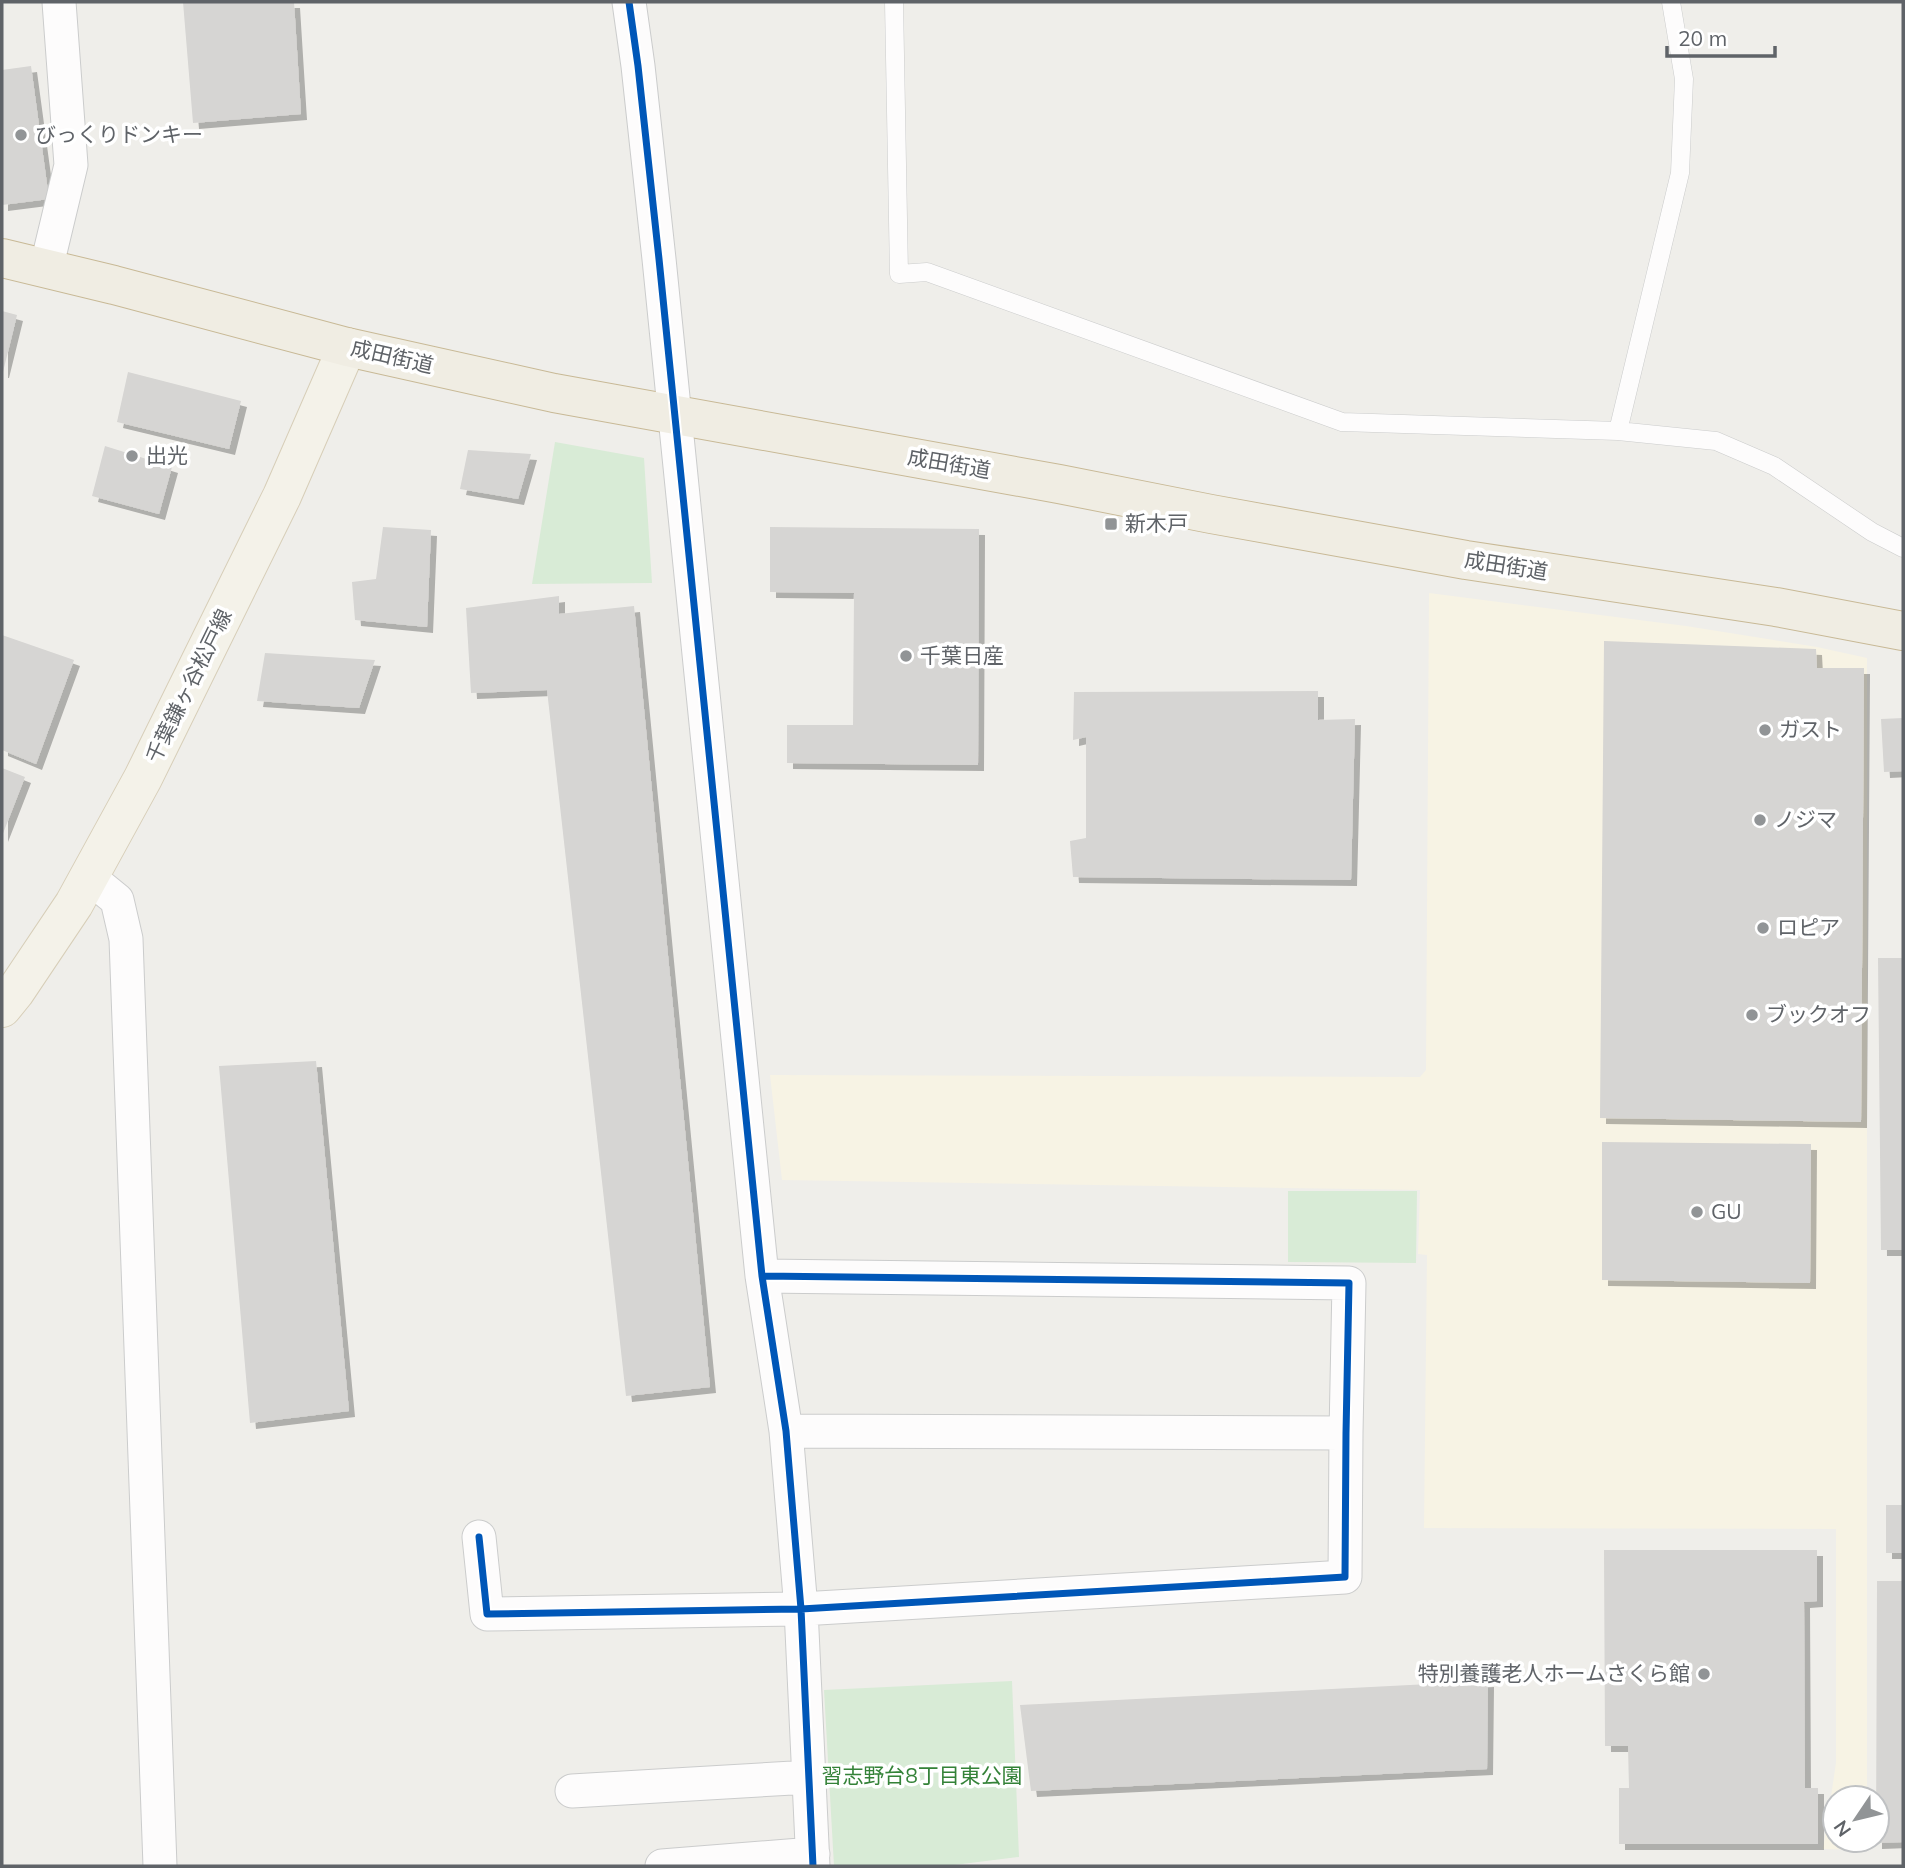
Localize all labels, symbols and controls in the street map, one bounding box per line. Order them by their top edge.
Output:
scale bar [1667,14,1776,58]
text: 20 m [1678,25,1727,51]
place label: びっくりドンキー [35,121,203,147]
marker: びっくりドンキー [13,127,29,143]
street label: 成田街道 [348,334,436,378]
place label: 出光 [146,442,188,468]
street label: 成田街道 [906,443,993,483]
marker: 出光 [124,448,140,464]
place label: 新木戸 [1125,510,1188,536]
marker: 新木戸 [1103,516,1119,532]
street label: 成田街道 [1463,546,1550,584]
street label: 千葉鎌ヶ谷松戸線 [140,604,237,767]
place label: 千葉日産 [920,642,1004,668]
marker: 千葉日産 [898,648,914,664]
place label: ガスト [1779,716,1842,742]
marker: ガスト [1757,722,1773,738]
place label: ノジマ [1774,806,1837,832]
marker: ノジマ [1752,812,1768,828]
place label: ロピア [1777,914,1840,940]
marker: ロピア [1755,920,1771,936]
place label: ブックオフ [1766,1001,1871,1027]
marker: ブックオフ [1744,1007,1760,1023]
place label: GU [1711,1198,1742,1224]
marker: GU [1689,1204,1705,1220]
place label: 特別養護老人ホームさくら館 [1418,1660,1690,1686]
marker: 特別養護老人ホームさくら館 [1696,1666,1712,1682]
park label: 習志野台8丁目東公園 [821,1762,1023,1788]
north arrow [1821,1784,1891,1854]
text: N [1828,1816,1856,1842]

